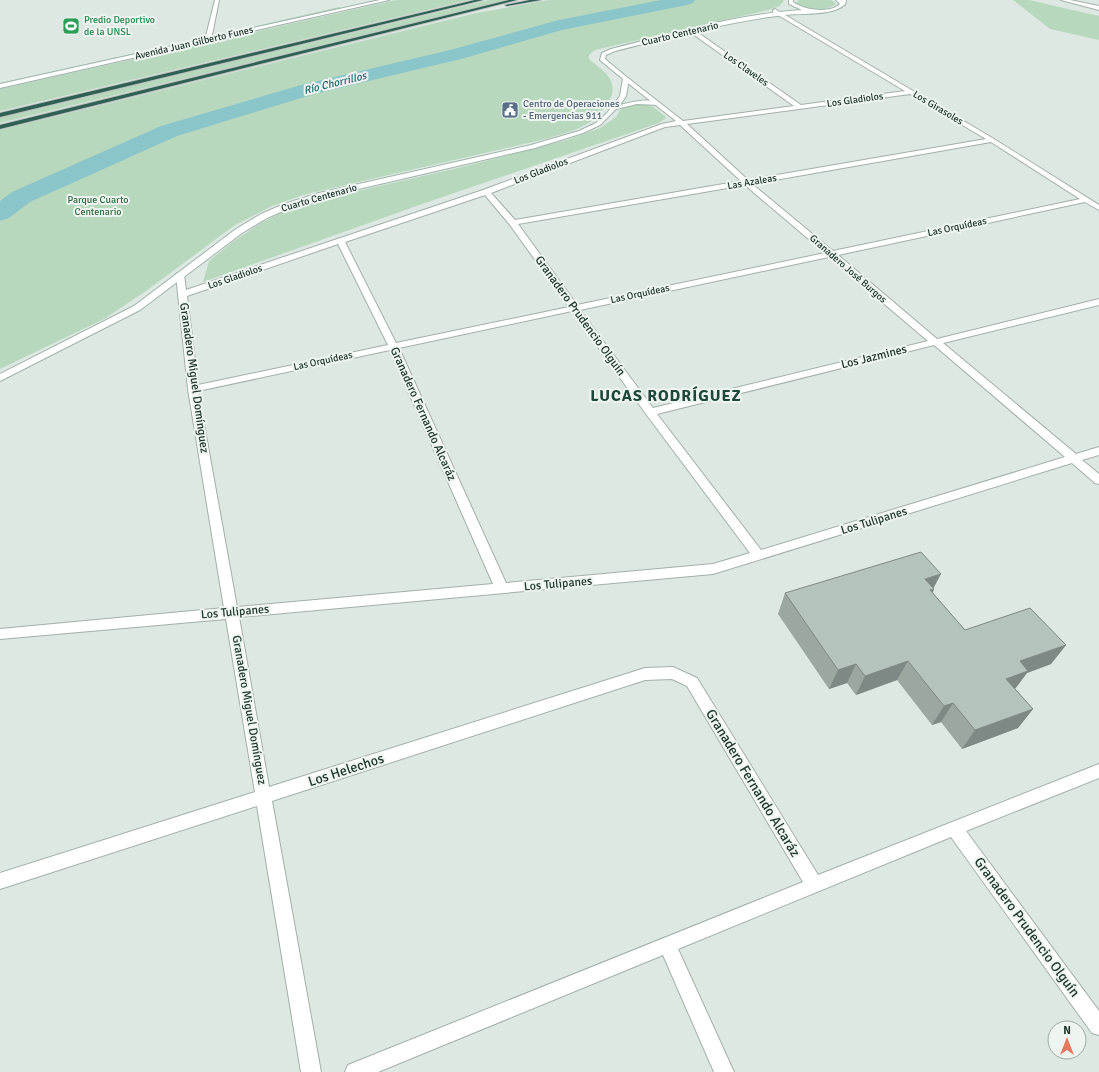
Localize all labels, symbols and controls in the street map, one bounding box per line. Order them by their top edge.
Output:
place label: Predio Deportivo de la UNSL [84,14,155,38]
sports icon: Predio Deportivo de la UNSL [61,16,81,36]
street label: Cuarto Centenario [640,19,720,49]
street label: Avenida Juan Gilberto Funes [134,23,255,62]
street label: Los Claveles [721,49,771,89]
water label: Río Chorrillos [302,69,369,97]
street label: Los Girasoles [911,88,966,128]
street label: Los Gladiolos [826,90,885,110]
place label: Centro de Operaciones - Emergencias 911 [523,98,620,122]
public building icon: Centro de Operaciones - Emergencias 911 [500,100,520,120]
street label: Los Gladiolos [512,155,570,187]
street label: Las Azaleas [726,172,778,192]
street label: Cuarto Centenario [280,181,358,215]
park label: Parque Cuarto Centenario [67,194,129,218]
street label: Las Orquídeas [926,215,988,239]
street label: Granadero José Burgos [807,232,889,306]
street label: Granadero Prudencio Olguín [531,253,629,379]
street label: Los Gladiolos [206,262,264,292]
street label: Las Orquídeas [609,282,671,306]
street label: Granadero Miguel Domínguez [176,302,212,454]
street label: Los Jazmines [840,342,908,372]
street label: Granadero Fernando Alcaráz [387,345,459,483]
street label: Las Orquídeas [292,349,354,373]
district label: LUCAS RODRÍGUEZ [590,386,742,406]
street label: Los Tulipanes [839,504,909,538]
street label: Los Tulipanes [523,574,593,594]
street label: Los Tulipanes [200,602,270,622]
street label: Granadero Miguel Domínguez [228,634,270,786]
street label: Granadero Fernando Alcaráz [702,706,804,860]
street label: Los Helechos [306,750,386,790]
street label: Granadero Prudencio Olguín [971,854,1083,1000]
north arrow [1047,1020,1087,1060]
text: N [1063,1024,1071,1037]

